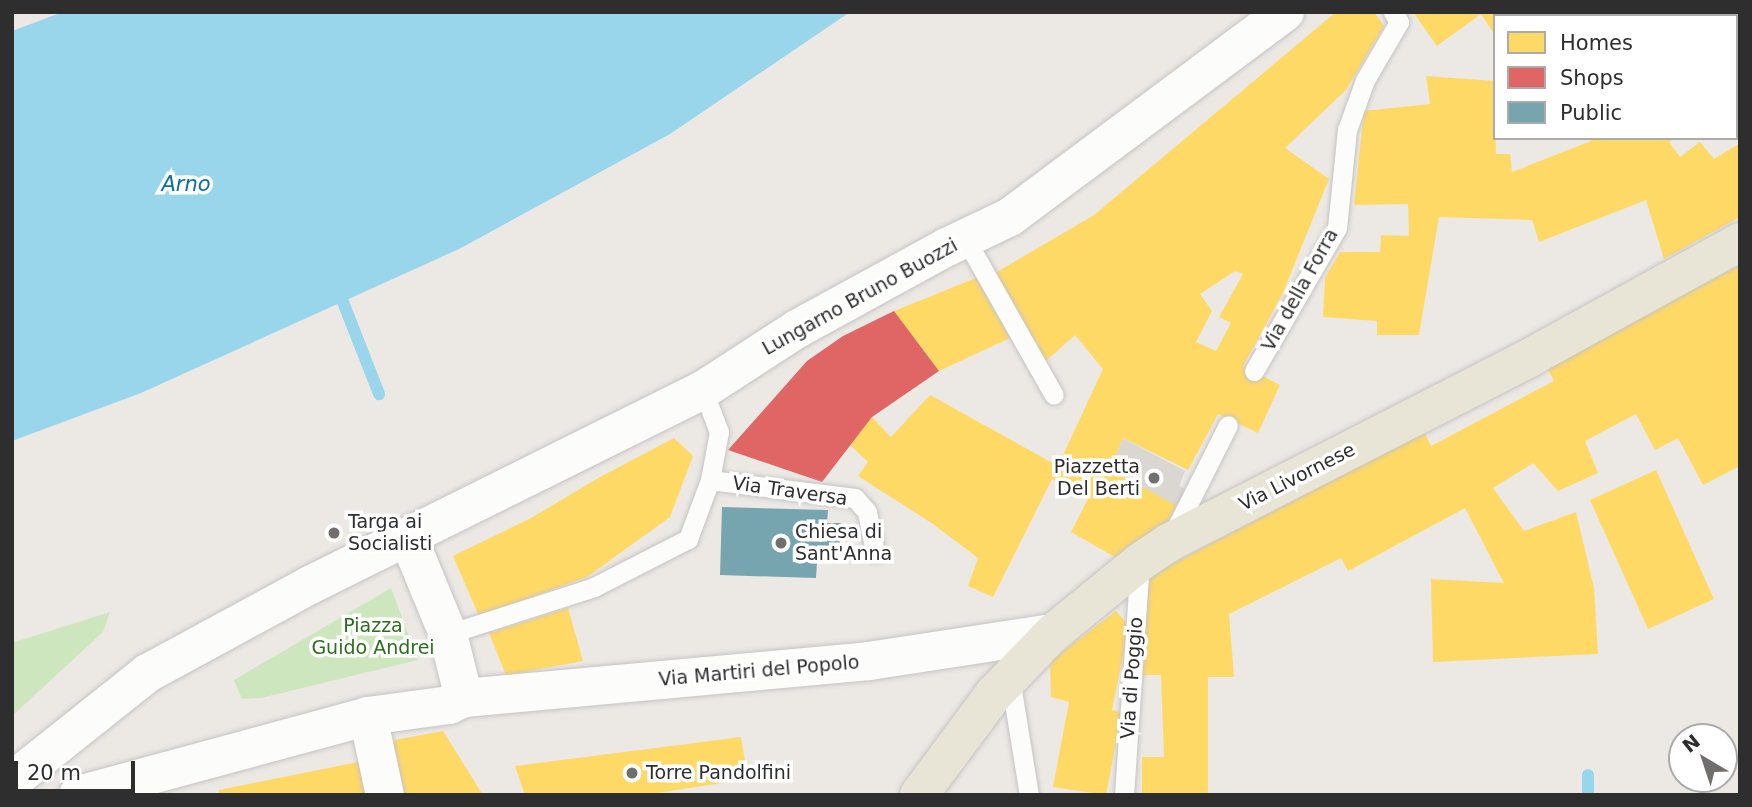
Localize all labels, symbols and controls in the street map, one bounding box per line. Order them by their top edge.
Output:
legend [1493,14,1738,140]
text: Homes [1560,31,1633,55]
text: Shops [1560,66,1624,90]
text: Public [1560,101,1622,125]
water label: Arno [161,171,211,197]
street label: Via della Forra [1257,225,1343,355]
street label: Lungarno Bruno Buozzi [758,234,962,360]
street label: Via Livornese [1235,438,1359,516]
place label: Piazzetta Del Berti [1054,456,1140,500]
marker: Piazzetta Del Berti [1146,470,1162,486]
street label: Via Traversa [731,472,849,510]
place label: Targa ai Socialisti [348,511,432,555]
place label: Chiesa di Sant'Anna [795,521,892,565]
marker: Targa ai Socialisti [326,525,342,541]
marker: Chiesa di Sant'Anna [773,535,789,551]
park label: Piazza Guido Andrei [311,615,435,659]
street label: Via di Poggio [1116,616,1148,740]
street label: Via Martiri del Popolo [658,651,860,691]
north arrow [1668,723,1738,793]
text: N [1678,730,1704,757]
scale bar [18,748,138,792]
text: 20 m [27,761,81,785]
place label: Torre Pandolfini [646,762,791,784]
marker: Torre Pandolfini [624,765,640,781]

